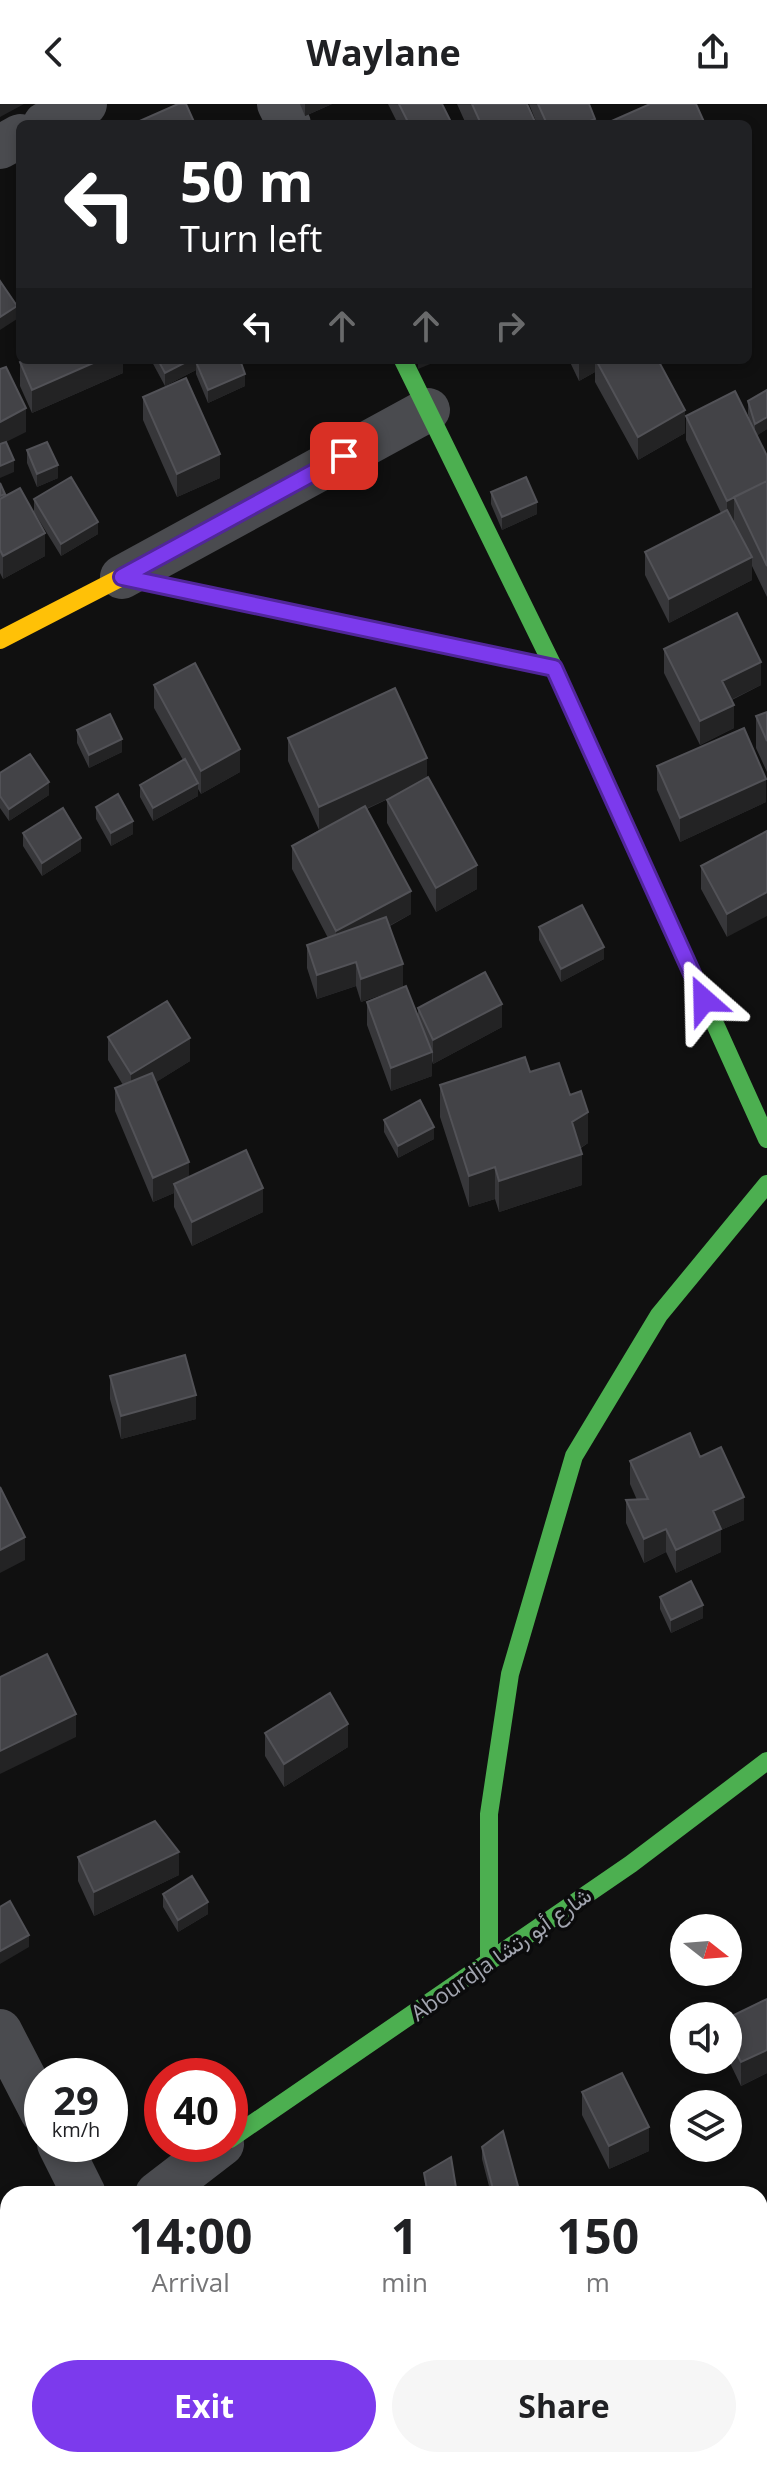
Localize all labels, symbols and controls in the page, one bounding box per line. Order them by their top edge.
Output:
text: Waylane [306,28,461,77]
icon: back [32,30,76,74]
icon: share [691,30,735,74]
text: 50 m [180,142,314,218]
icon: left [48,152,152,256]
text: Turn left [180,214,322,263]
icon: left [236,304,280,348]
icon: ahead [320,304,364,348]
icon: ahead [404,304,448,348]
icon: right [488,304,532,348]
pin [310,422,378,490]
icon: arrive [322,434,366,478]
position arrow [662,958,746,1042]
street label: Abourdja شارع أبو رتشا [404,1879,597,2028]
north arrow [670,1914,742,1986]
map controls [670,1914,742,2162]
button: sound [670,2002,742,2074]
speed limit sign: 40 [144,2058,248,2162]
text: 29 [53,2072,99,2127]
button: layers [670,2090,742,2162]
text: km/h [52,2116,100,2143]
text: 14:00 [129,2203,252,2268]
text: 1 [391,2203,418,2268]
text: 150 [557,2203,639,2268]
text: Arrival [151,2264,230,2300]
text: min [381,2264,428,2300]
text: m [586,2264,610,2300]
button: Exit [32,2360,376,2452]
button: Share [392,2360,736,2452]

